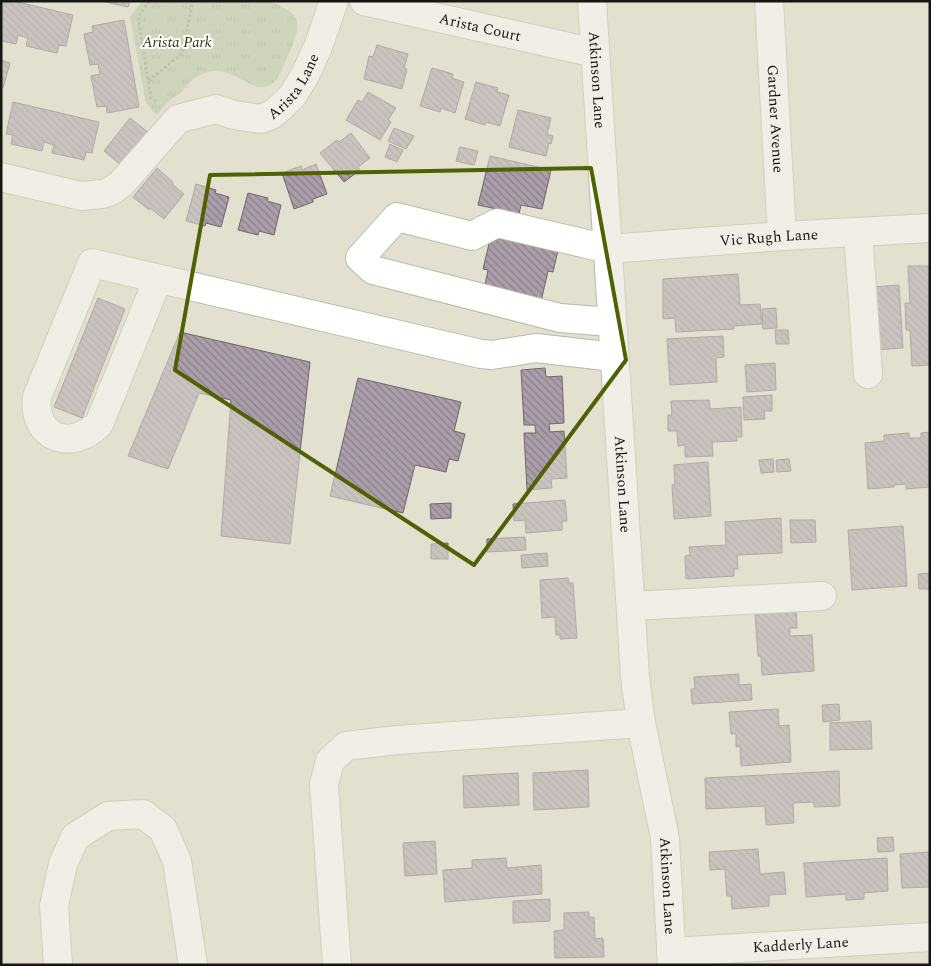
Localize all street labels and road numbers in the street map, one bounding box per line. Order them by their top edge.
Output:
street label: Arista Court [437,7,523,48]
street label: Atkinson Lane [582,30,611,129]
street label: Arista Lane [263,50,325,125]
street label: Gardner Avenue [761,64,789,174]
street label: Vic Rugh Lane [719,223,819,253]
street label: Atkinson Lane [608,435,637,533]
street label: Atkinson Lane [653,836,681,935]
street label: Kadderly Lane [752,931,849,959]

